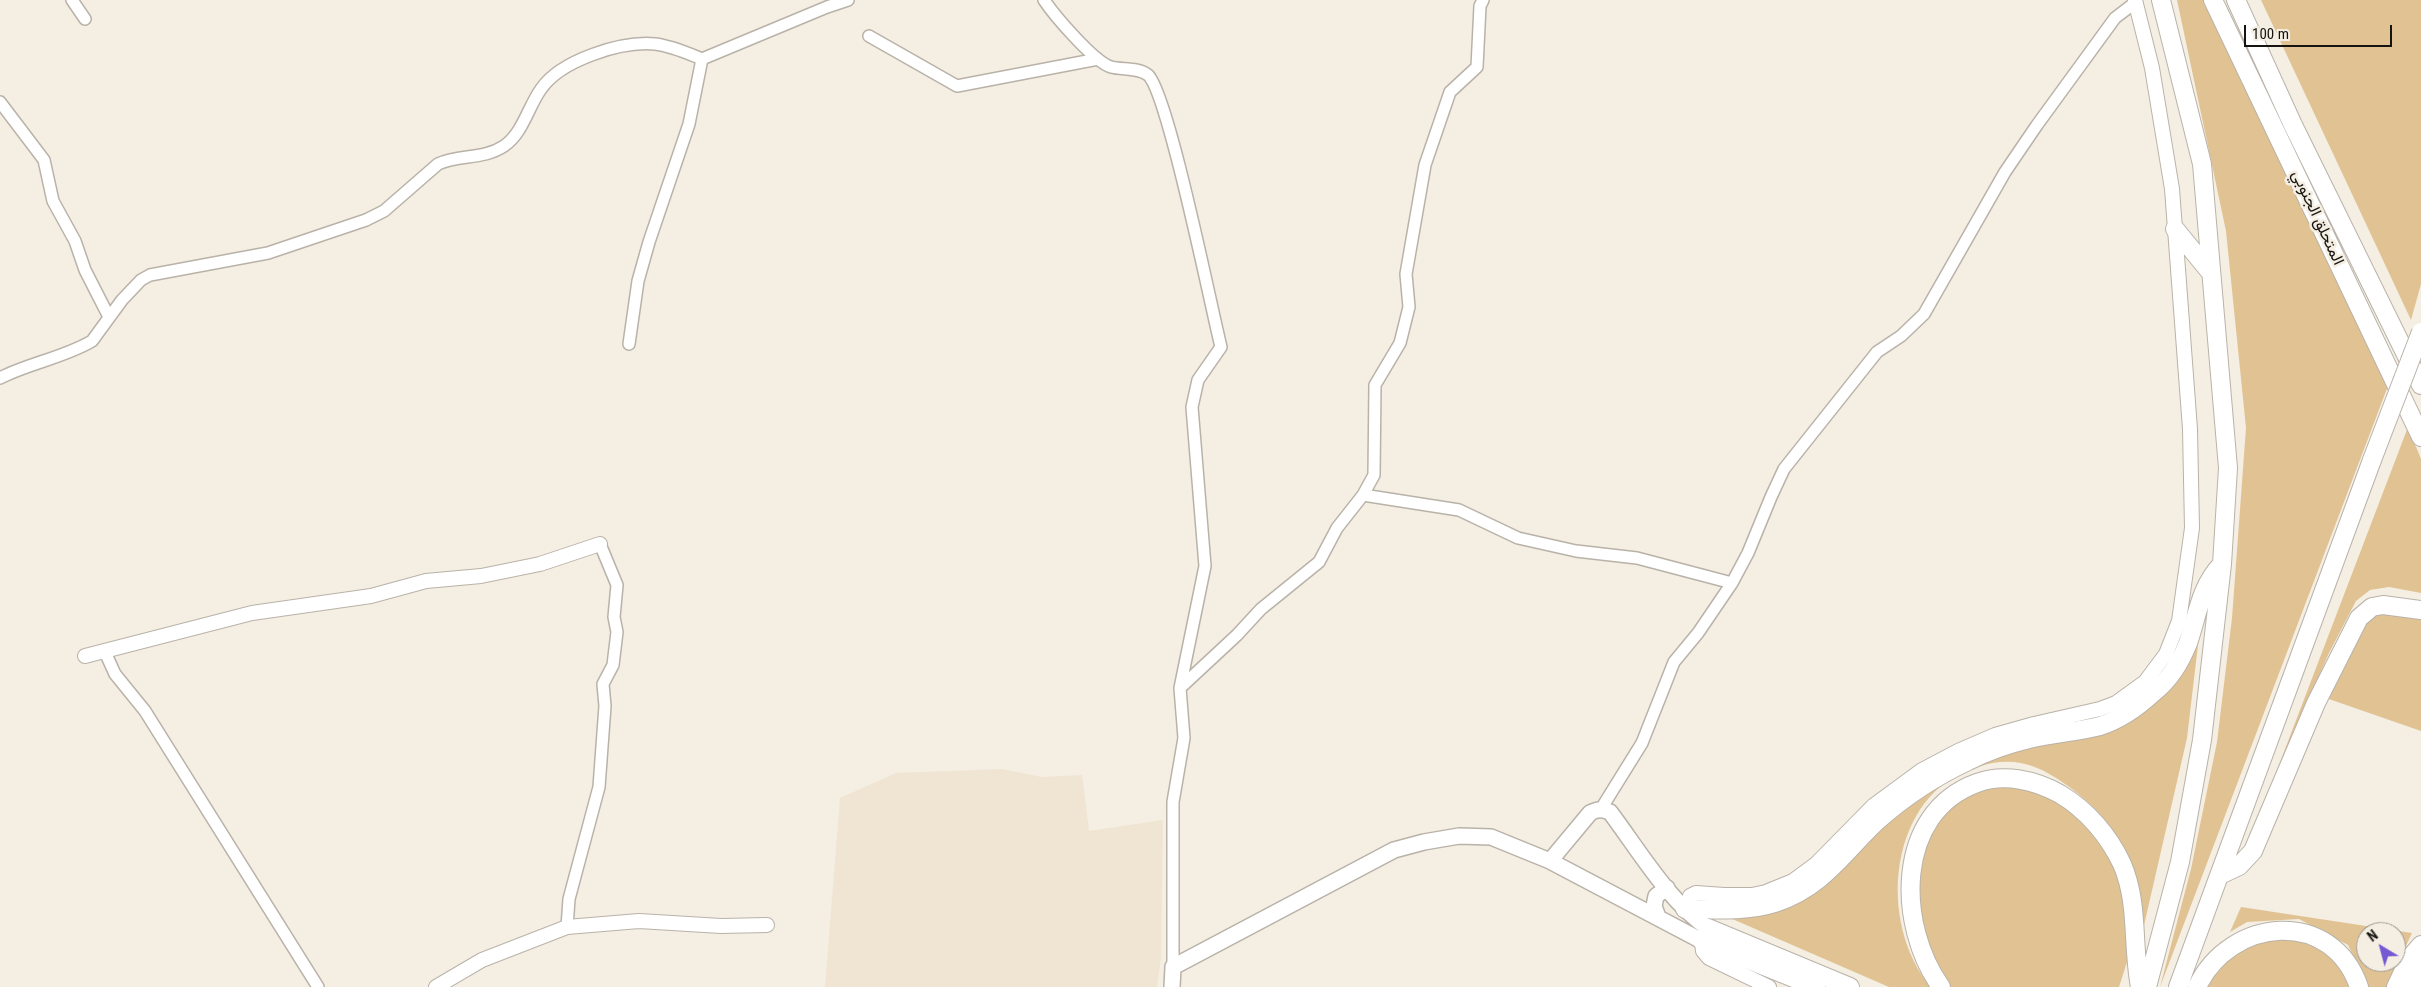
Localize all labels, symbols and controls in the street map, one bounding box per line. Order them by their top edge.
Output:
scale bar [2246,15,2394,47]
text: 100 m [2252,25,2289,43]
street label: المتحلق الجنوبي [2287,168,2347,268]
north arrow [2356,922,2406,972]
text: N [2364,927,2381,945]

